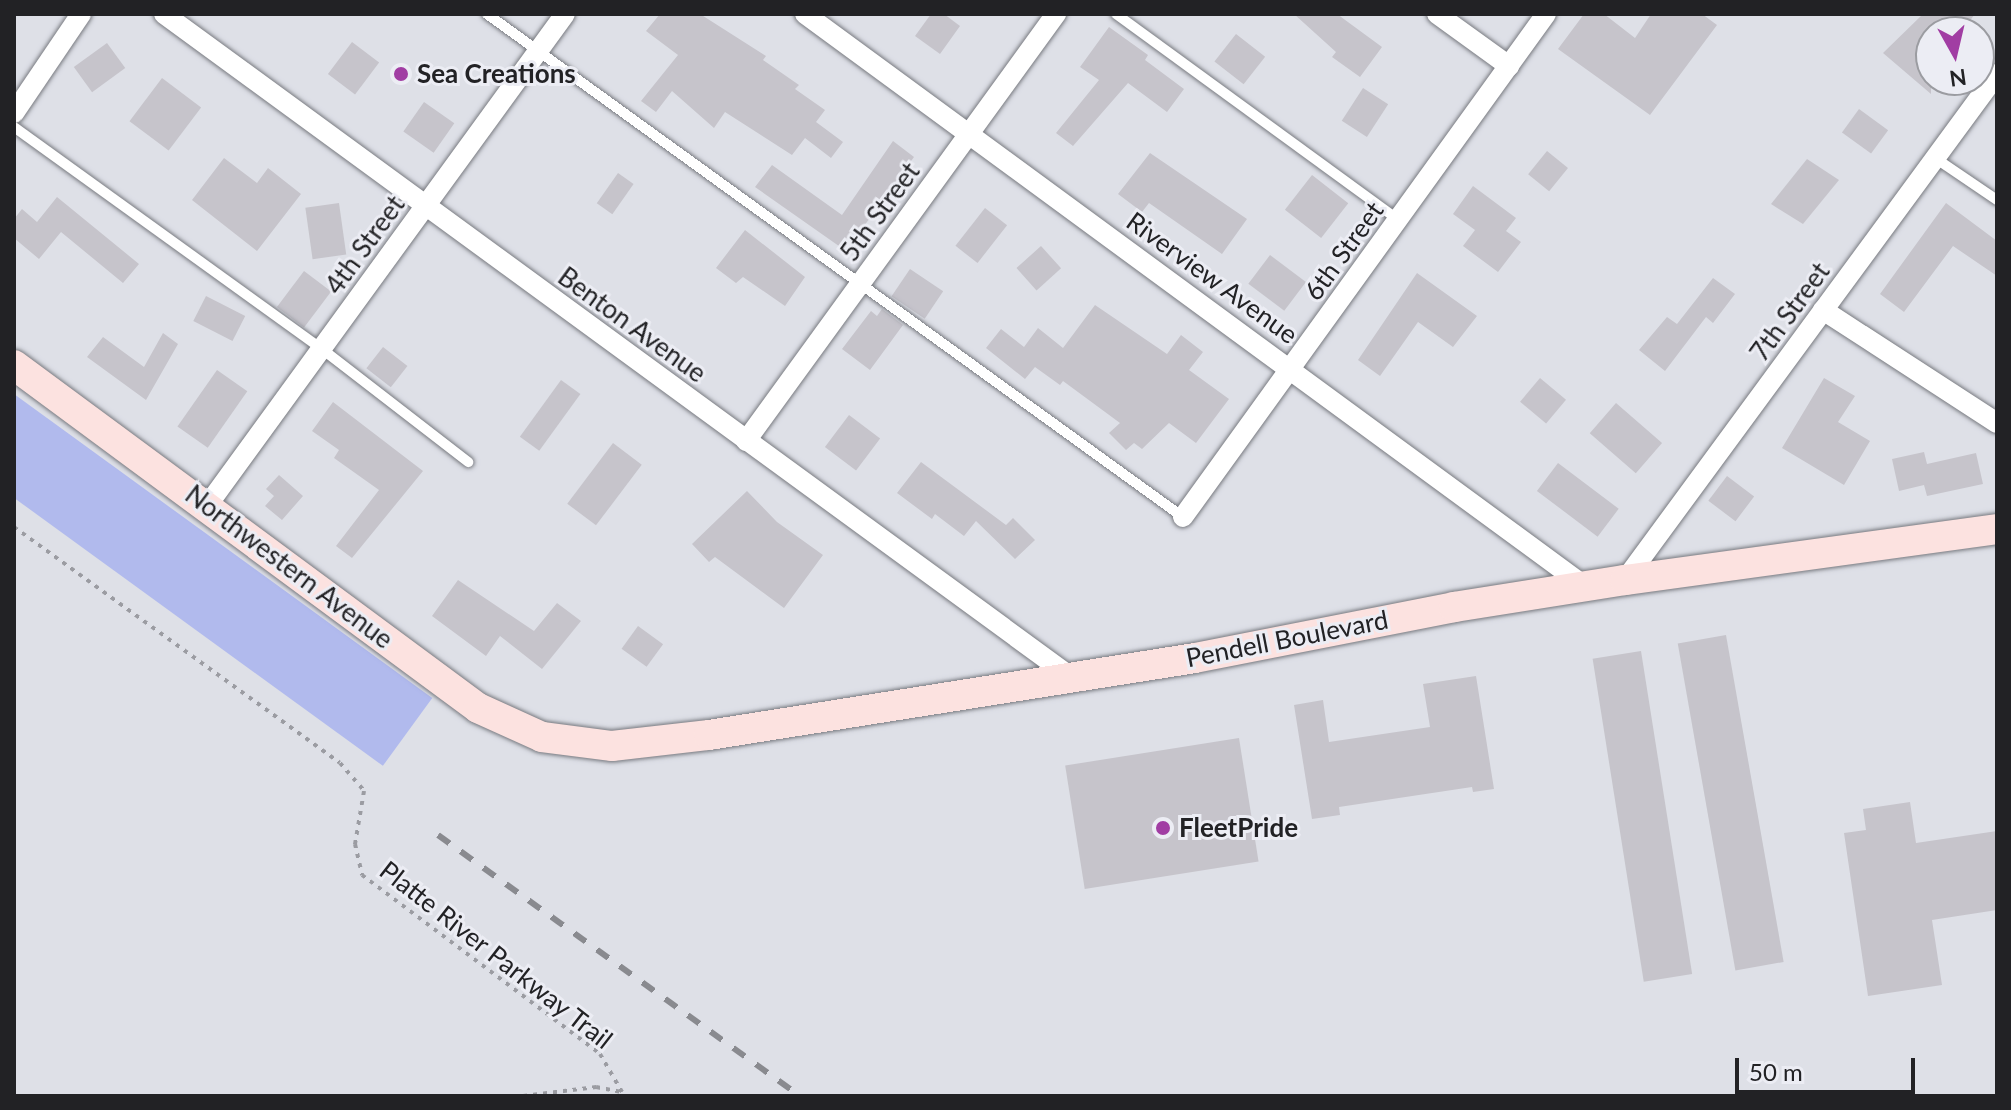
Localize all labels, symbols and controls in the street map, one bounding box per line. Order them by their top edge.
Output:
north arrow [1915,16,1995,96]
place label: Sea Creations [417,58,576,90]
text: N [1948,64,1968,93]
marker: Sea Creations [392,65,410,83]
street label: 5th Street [834,157,926,267]
street label: 4th Street [319,190,411,300]
street label: 6th Street [1298,196,1390,306]
street label: Riverview Avenue [1120,205,1304,351]
street label: 7th Street [1744,257,1836,367]
street label: Benton Avenue [552,261,712,389]
street label: Northwestern Avenue [179,479,399,655]
street label: Pendell Boulevard [1183,604,1391,674]
place label: FleetPride [1179,812,1298,844]
marker: FleetPride [1154,819,1172,837]
street label: Platte River Parkway Trail [373,854,619,1056]
scale bar [1739,1042,1919,1092]
text: 50 m [1749,1057,1803,1086]

